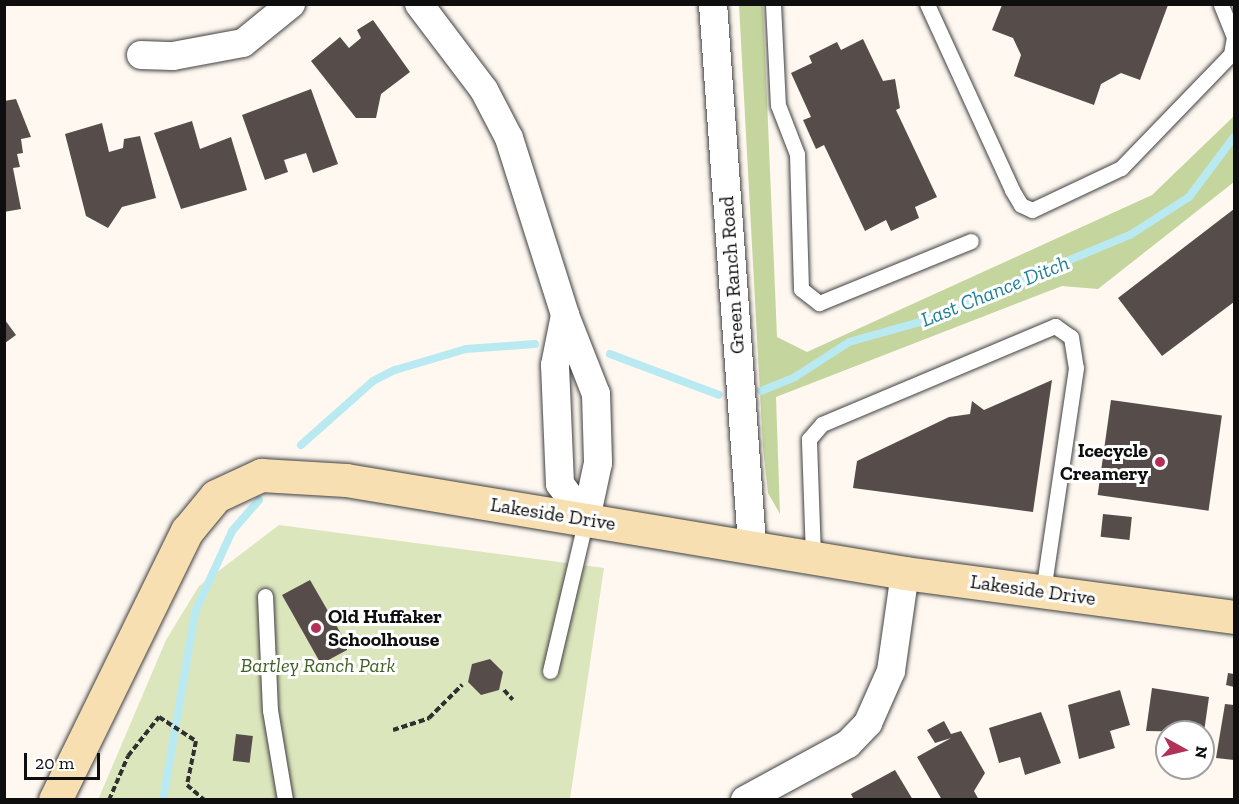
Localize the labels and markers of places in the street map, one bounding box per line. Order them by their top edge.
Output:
place label: Icecycle Creamery [1060,438,1148,485]
marker: Icecycle Creamery [1153,455,1167,469]
place label: Old Huffaker Schoolhouse [328,604,442,651]
marker: Old Huffaker Schoolhouse [309,621,323,635]

